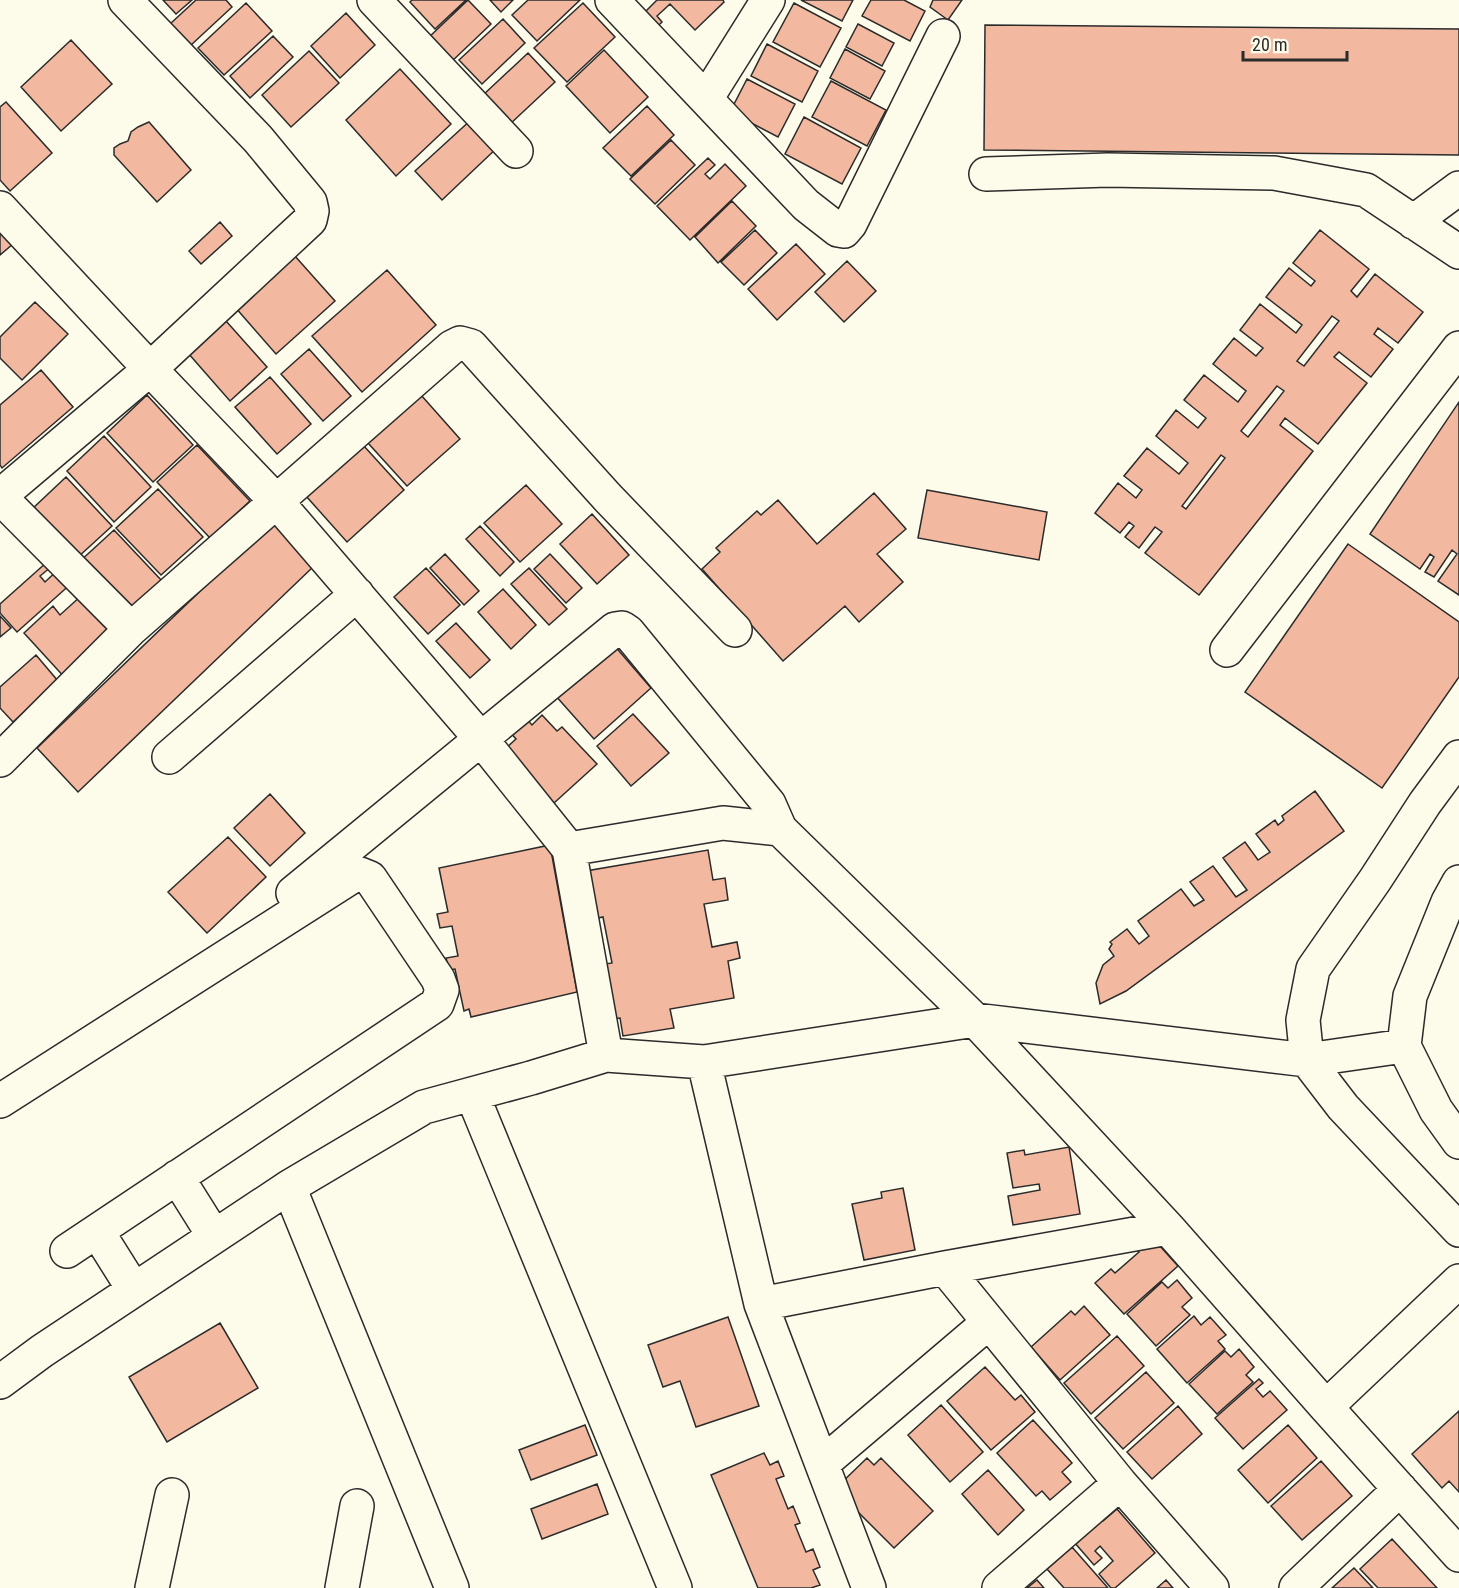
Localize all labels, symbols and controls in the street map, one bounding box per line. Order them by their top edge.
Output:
scale bar [1243,24,1346,62]
text: 20 m [1252,34,1287,55]

